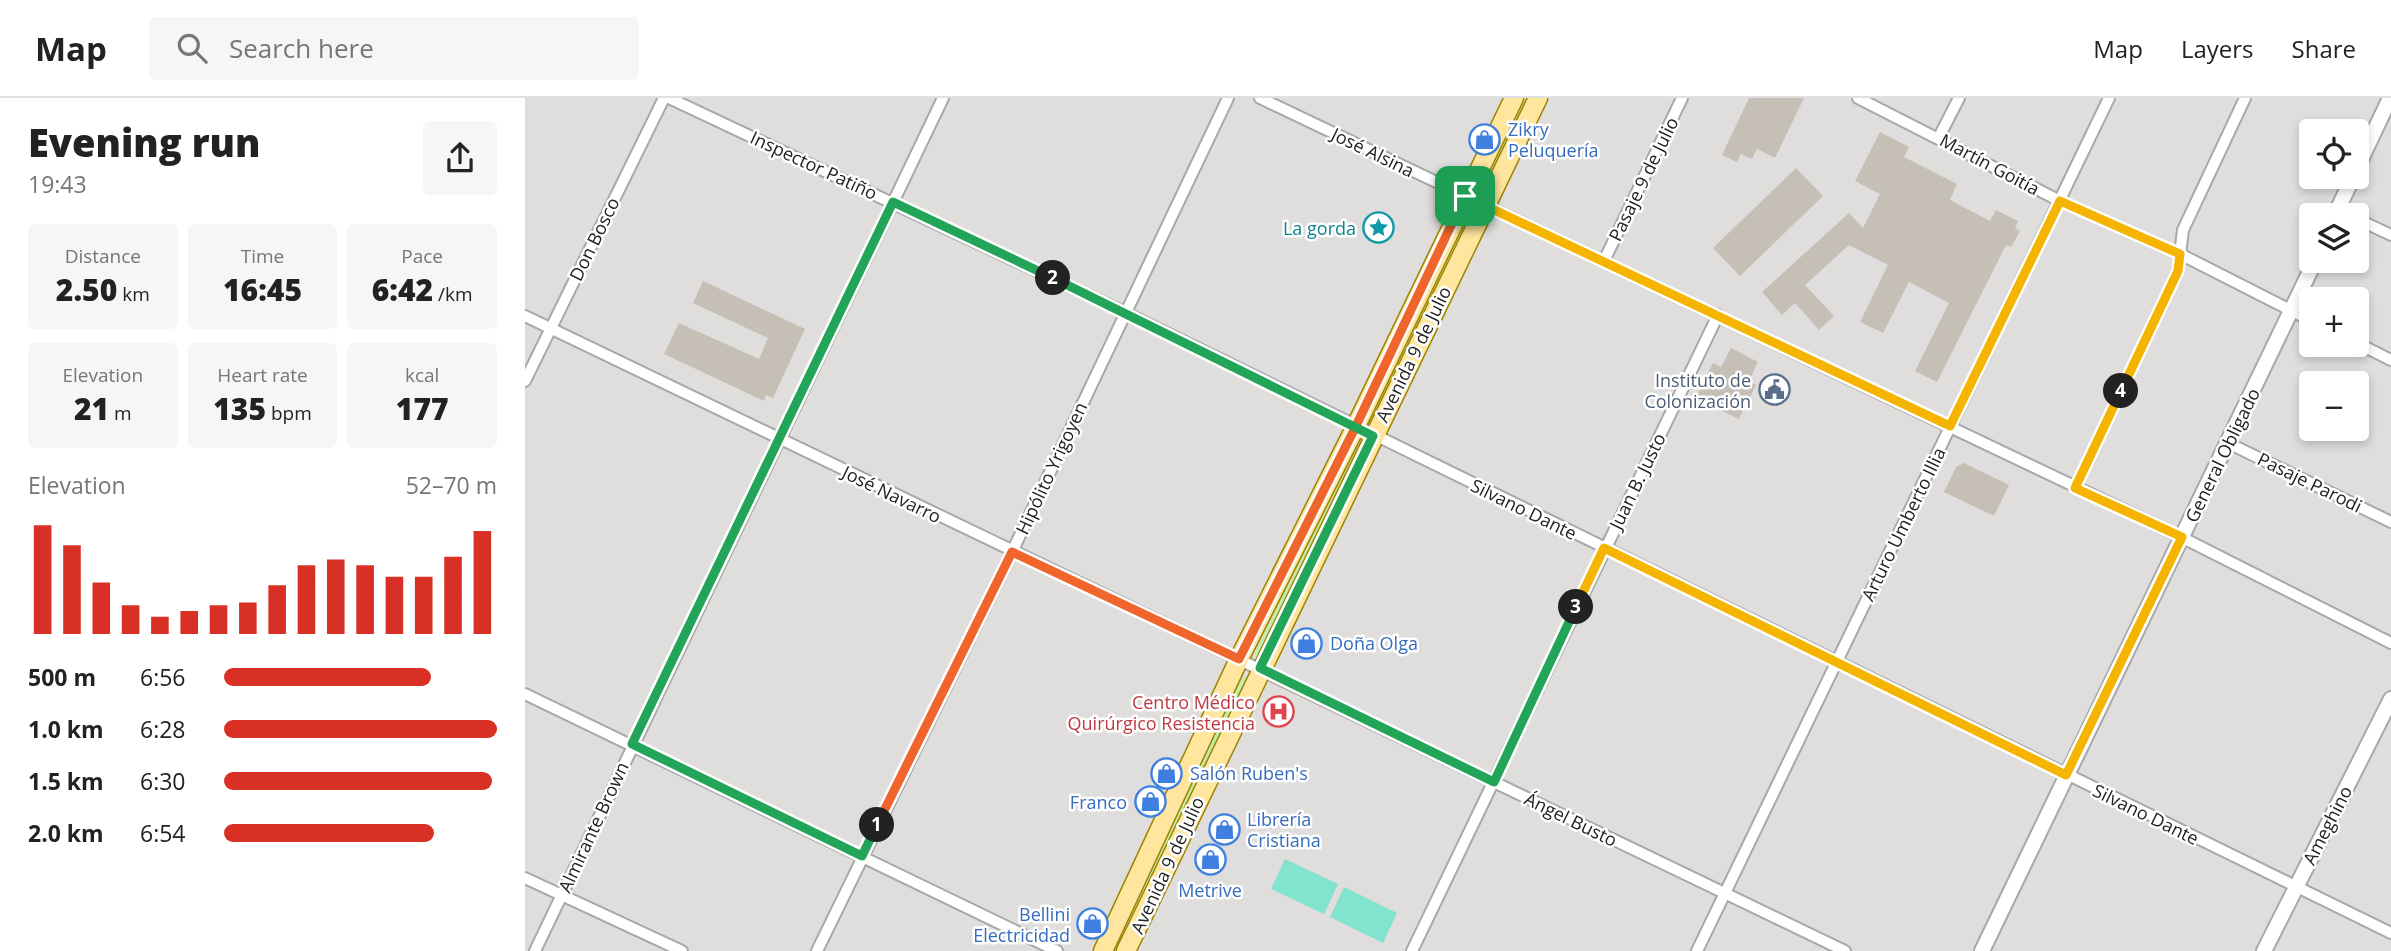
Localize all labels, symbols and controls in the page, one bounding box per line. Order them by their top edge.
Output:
search box [149,17,639,80]
text: Map [35,26,107,71]
icon: search [173,29,211,67]
text: Search here [229,30,374,66]
text: Map [2093,32,2143,65]
text: Layers [2181,32,2254,65]
text: Share [2292,32,2356,65]
street label: Pasaje 9 de Julio [1603,113,1683,245]
text: Evening run [28,116,260,168]
place label: Zikry Peluquería [1508,117,1599,162]
map controls [2299,119,2369,441]
button: locate [2299,119,2369,189]
button: share [423,121,497,195]
street label: José Alsina [1326,121,1418,182]
shop icon: Zikry Peluquería [1468,122,1502,156]
street label: Inspector Patiño [747,125,881,205]
street label: Martín Goitía [1936,128,2044,200]
pin [1435,166,1495,226]
text: 19:43 [28,168,87,200]
icon: arrive [1446,177,1484,215]
street label: Don Bosco [563,193,625,285]
button: layers [2299,203,2369,273]
place icon: La gorda [1362,211,1396,245]
place label: La gorda [1283,216,1356,240]
text: Distance [65,243,141,269]
text: Time [241,243,284,269]
text: Pace [401,243,443,269]
pin: 2 [1035,260,1071,296]
text: 2 [1047,264,1058,290]
text: 2.50 [56,269,117,310]
text: 16:45 [223,269,302,310]
text: 6:42 [372,269,433,310]
text: km [117,281,150,307]
text: /km [433,281,473,307]
street label: Avenida 9 de Julio [1370,282,1456,426]
button: + [2299,287,2369,357]
text: Elevation [62,362,143,388]
text: Heart rate [217,362,308,388]
text: kcal [405,362,439,388]
place label: Instituto de Colonización [1644,368,1751,413]
button: − [2299,371,2369,441]
public building icon: Instituto de Colonización [1757,373,1791,407]
pin: 4 [2103,374,2139,408]
text: 4 [2115,377,2126,403]
street label: General Obligado [2179,384,2265,526]
text: 21 [74,388,109,429]
text: 135 [213,388,266,429]
text: 177 [396,388,449,429]
street label: Hipólito Yrigoyen [1010,398,1092,538]
text: m [109,400,132,426]
text: bpm [266,400,312,426]
street label: Juan B. Justo [1602,429,1671,535]
street label: Arturo Umberto Illia [1855,443,1951,605]
street label: Pasaje Parodi [2254,446,2366,518]
street label: José Navarro [837,459,945,528]
text: Elevation [28,469,126,501]
text: 52–70 m [406,469,497,501]
street label: Silvano Dante [1467,473,1581,545]
pin: 3 [1559,589,1593,624]
text: 3 [1570,593,1581,619]
shop icon: Doña Olga [1290,626,1324,660]
place label: Doña Olga [1330,631,1418,655]
text: 500 m [28,661,96,693]
text: 6:56 [140,661,186,693]
place label: Centro Médico Quirúrgico Resistencia [1068,690,1255,735]
hospital icon: Centro Médico Quirúrgico Resistencia [1261,695,1295,729]
text: 1.0 km [28,713,104,745]
text: 6:28 [140,713,186,745]
shop icon: Salón Ruben's [1150,756,1184,790]
street label: Almirante Brown [552,758,634,896]
place label: Salón Ruben's [1190,761,1308,785]
text: 1.5 km [28,765,104,797]
text: 6:30 [140,765,186,797]
street label: Silvano Dante [2089,778,2203,850]
street label: Ameghino [2297,782,2357,868]
shop icon: Franco [1133,785,1167,819]
street label: Ángel Busto [1521,786,1621,852]
place label: Franco [1070,790,1127,814]
street label: Avenida 9 de Julio [1125,793,1209,937]
place label: Librería Cristiana [1247,807,1321,852]
pin: 1 [859,808,895,842]
text: 1 [871,811,882,837]
shop icon: Librería Cristiana [1207,812,1241,846]
text: 2.0 km [28,817,104,849]
text: 6:54 [140,817,186,849]
shop icon: Metrive [1193,842,1227,876]
place label: Metrive [1178,878,1242,902]
place label: Bellini Electricidad [973,902,1070,947]
shop icon: Bellini Electricidad [1076,907,1110,941]

